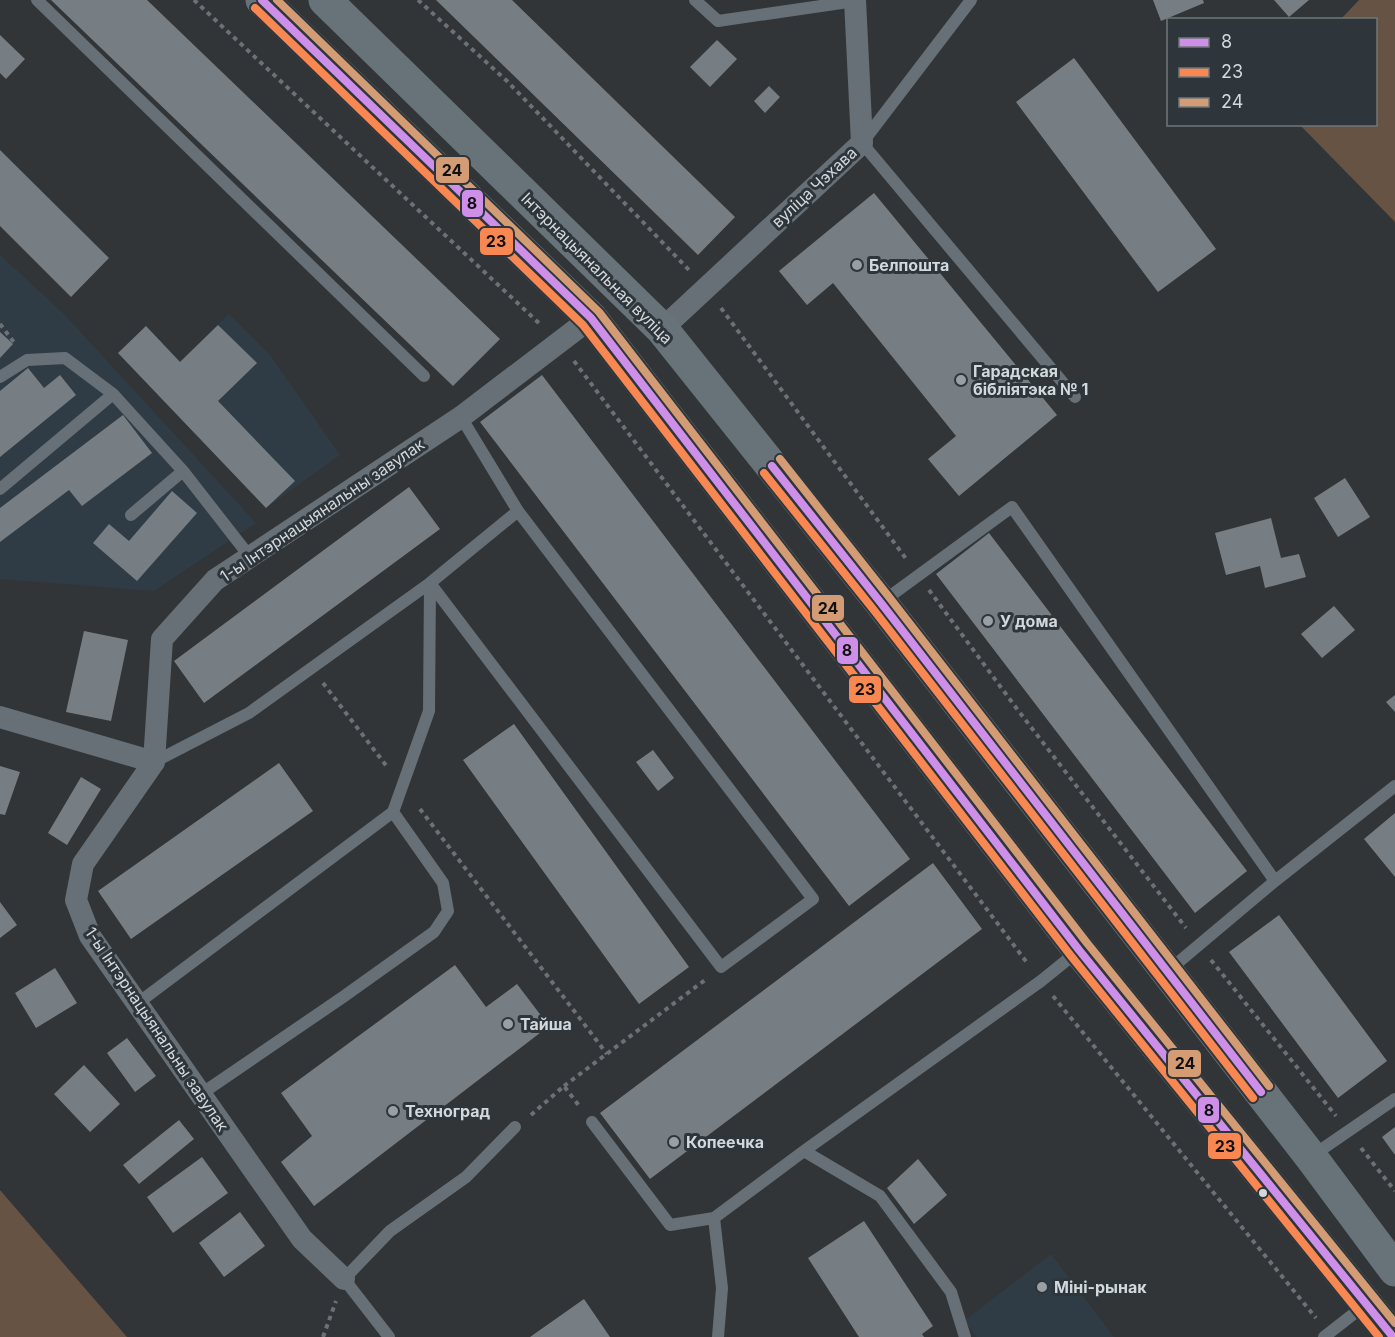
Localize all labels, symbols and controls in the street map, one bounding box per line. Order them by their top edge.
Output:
legend [1167,18,1377,126]
text: 8 [1221,31,1232,52]
text: 23 [1221,61,1243,82]
text: 24 [1221,91,1243,112]
street label: вуліца Чэхава [767,142,861,232]
line badge: 24 [435,156,470,184]
text: 24 [442,160,463,180]
street label: Інтэрнацыянальная вуліца [517,188,677,348]
line badge: 8 [461,189,484,218]
text: 8 [467,193,477,213]
line badge: 23 [479,227,514,256]
text: 23 [486,231,506,251]
place label: Белпошта [869,255,949,275]
marker: Белпошта [850,258,864,272]
place label: Гарадская бібліятэка № 1 [973,361,1088,399]
marker: Гарадская бібліятэка № 1 [954,373,968,387]
street label: 1-ы Інтэрнацыянальны завулак [216,434,428,586]
line badge: 24 [811,594,845,622]
text: 24 [818,598,839,618]
place label: У дома [1000,611,1058,631]
marker: У дома [981,614,995,628]
line badge: 8 [836,636,859,665]
text: 8 [842,640,852,660]
line badge: 23 [848,675,882,704]
text: 23 [855,679,875,699]
street label: 1-ы Інтэрнацыянальны завулак [81,923,233,1135]
place label: Тайша [520,1014,572,1034]
marker: Тайша [501,1017,515,1031]
line badge: 24 [1167,1049,1202,1078]
text: 24 [1175,1053,1196,1073]
line badge: 8 [1197,1096,1220,1124]
text: 8 [1204,1100,1214,1120]
place label: Техноград [405,1101,491,1121]
marker: Техноград [386,1104,400,1118]
place label: Копеечка [686,1132,764,1152]
line badge: 23 [1207,1132,1242,1160]
marker: Копеечка [667,1135,681,1149]
text: 23 [1215,1136,1235,1156]
unlabelled marker [1257,1187,1269,1199]
place label: Міні-рынак [1054,1277,1147,1297]
marker: Міні-рынак [1035,1280,1049,1294]

